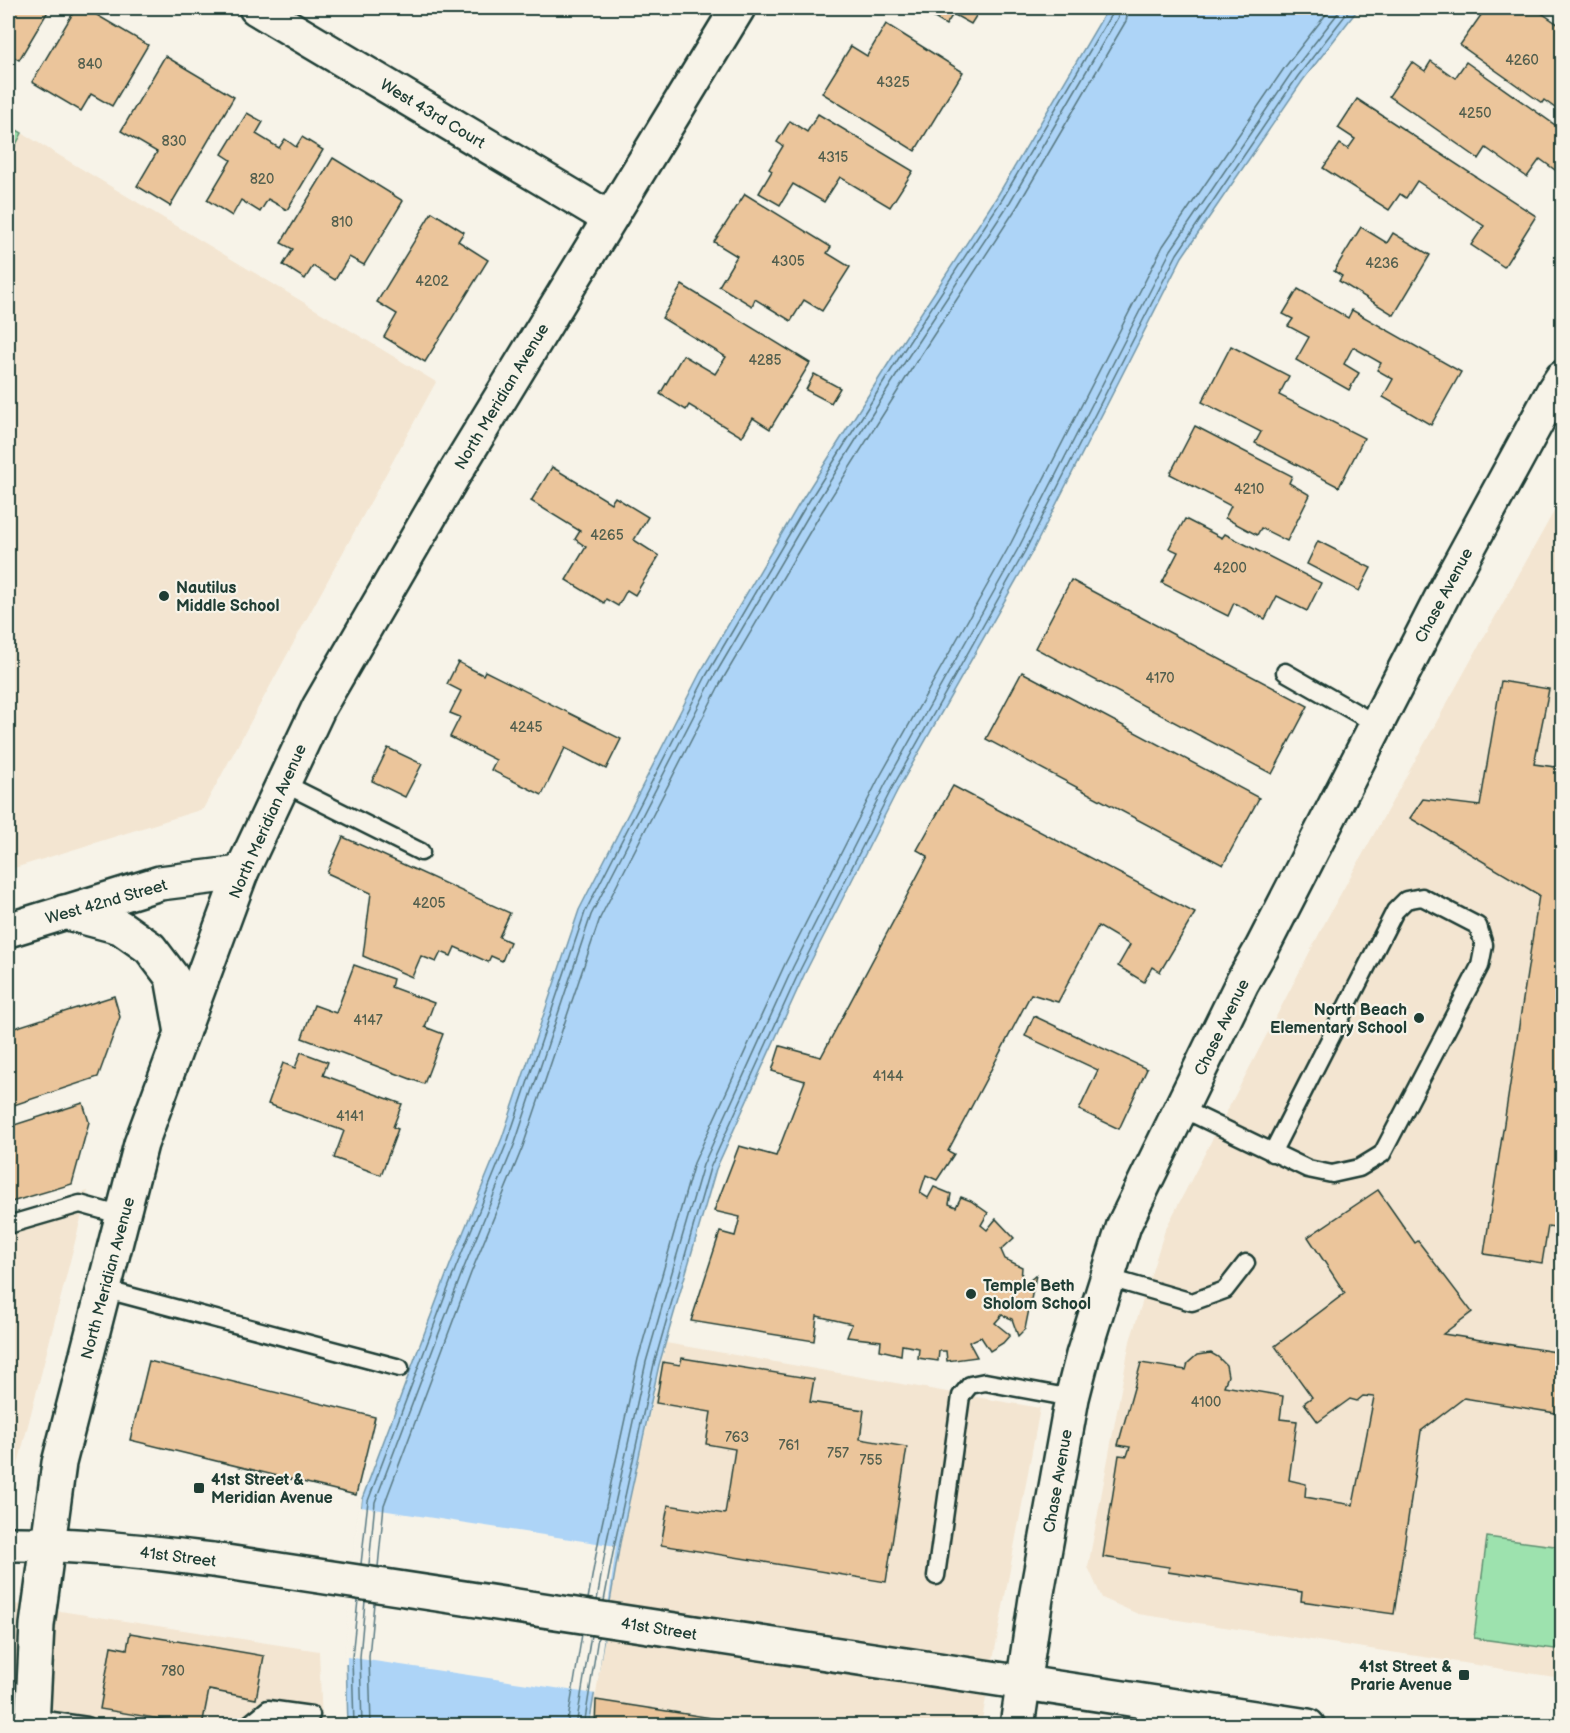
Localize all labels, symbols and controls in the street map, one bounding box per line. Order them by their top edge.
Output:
house number: 4260 [1505,52,1539,69]
house number: 840 [78,56,102,73]
house number: 4325 [876,74,910,91]
street label: West 43rd Court [376,76,488,153]
house number: 4250 [1458,105,1492,122]
house number: 830 [161,133,187,150]
house number: 4315 [818,149,848,166]
house number: 820 [250,171,274,188]
house number: 810 [331,214,353,231]
house number: 4305 [771,253,805,270]
house number: 4236 [1365,255,1399,272]
house number: 4202 [415,273,449,290]
street label: North Meridian Avenue [451,320,554,473]
house number: 4285 [749,352,781,369]
house number: 4210 [1234,481,1264,498]
house number: 4265 [590,527,624,544]
street label: Chase Avenue [1411,545,1478,646]
house number: 4200 [1213,560,1247,577]
place label: Nautilus Middle School [176,579,279,616]
marker: Nautilus Middle School [157,589,171,603]
house number: 4170 [1145,670,1175,687]
house number: 4245 [509,719,543,736]
street label: North Meridian Avenue [226,741,311,902]
street label: West 42nd Street [43,876,170,929]
house number: 4205 [412,895,446,912]
street label: Chase Avenue [1191,976,1254,1079]
place label: North Beach Elementary School [1270,1001,1407,1038]
marker: North Beach Elementary School [1412,1011,1426,1025]
house number: 4147 [353,1012,383,1029]
house number: 4144 [872,1068,904,1085]
house number: 4141 [336,1108,364,1125]
street label: North Meridian Avenue [78,1195,139,1361]
place label: Temple Beth Sholom School [983,1277,1091,1314]
marker: Temple Beth Sholom School [964,1287,978,1301]
house number: 4100 [1191,1394,1221,1411]
street label: Chase Avenue [1040,1428,1077,1534]
house number: 763 [725,1429,749,1446]
house number: 761 [779,1437,799,1454]
house number: 757 [827,1445,849,1462]
house number: 755 [860,1452,882,1469]
place label: 41st Street & Meridian Avenue [211,1471,333,1508]
marker: 41st Street & Meridian Avenue [192,1481,206,1495]
street label: 41st Street [139,1543,217,1572]
street label: 41st Street [619,1614,698,1645]
place label: 41st Street & Prarie Avenue [1350,1658,1452,1695]
house number: 780 [161,1663,185,1680]
marker: 41st Street & Prarie Avenue [1457,1668,1471,1682]

